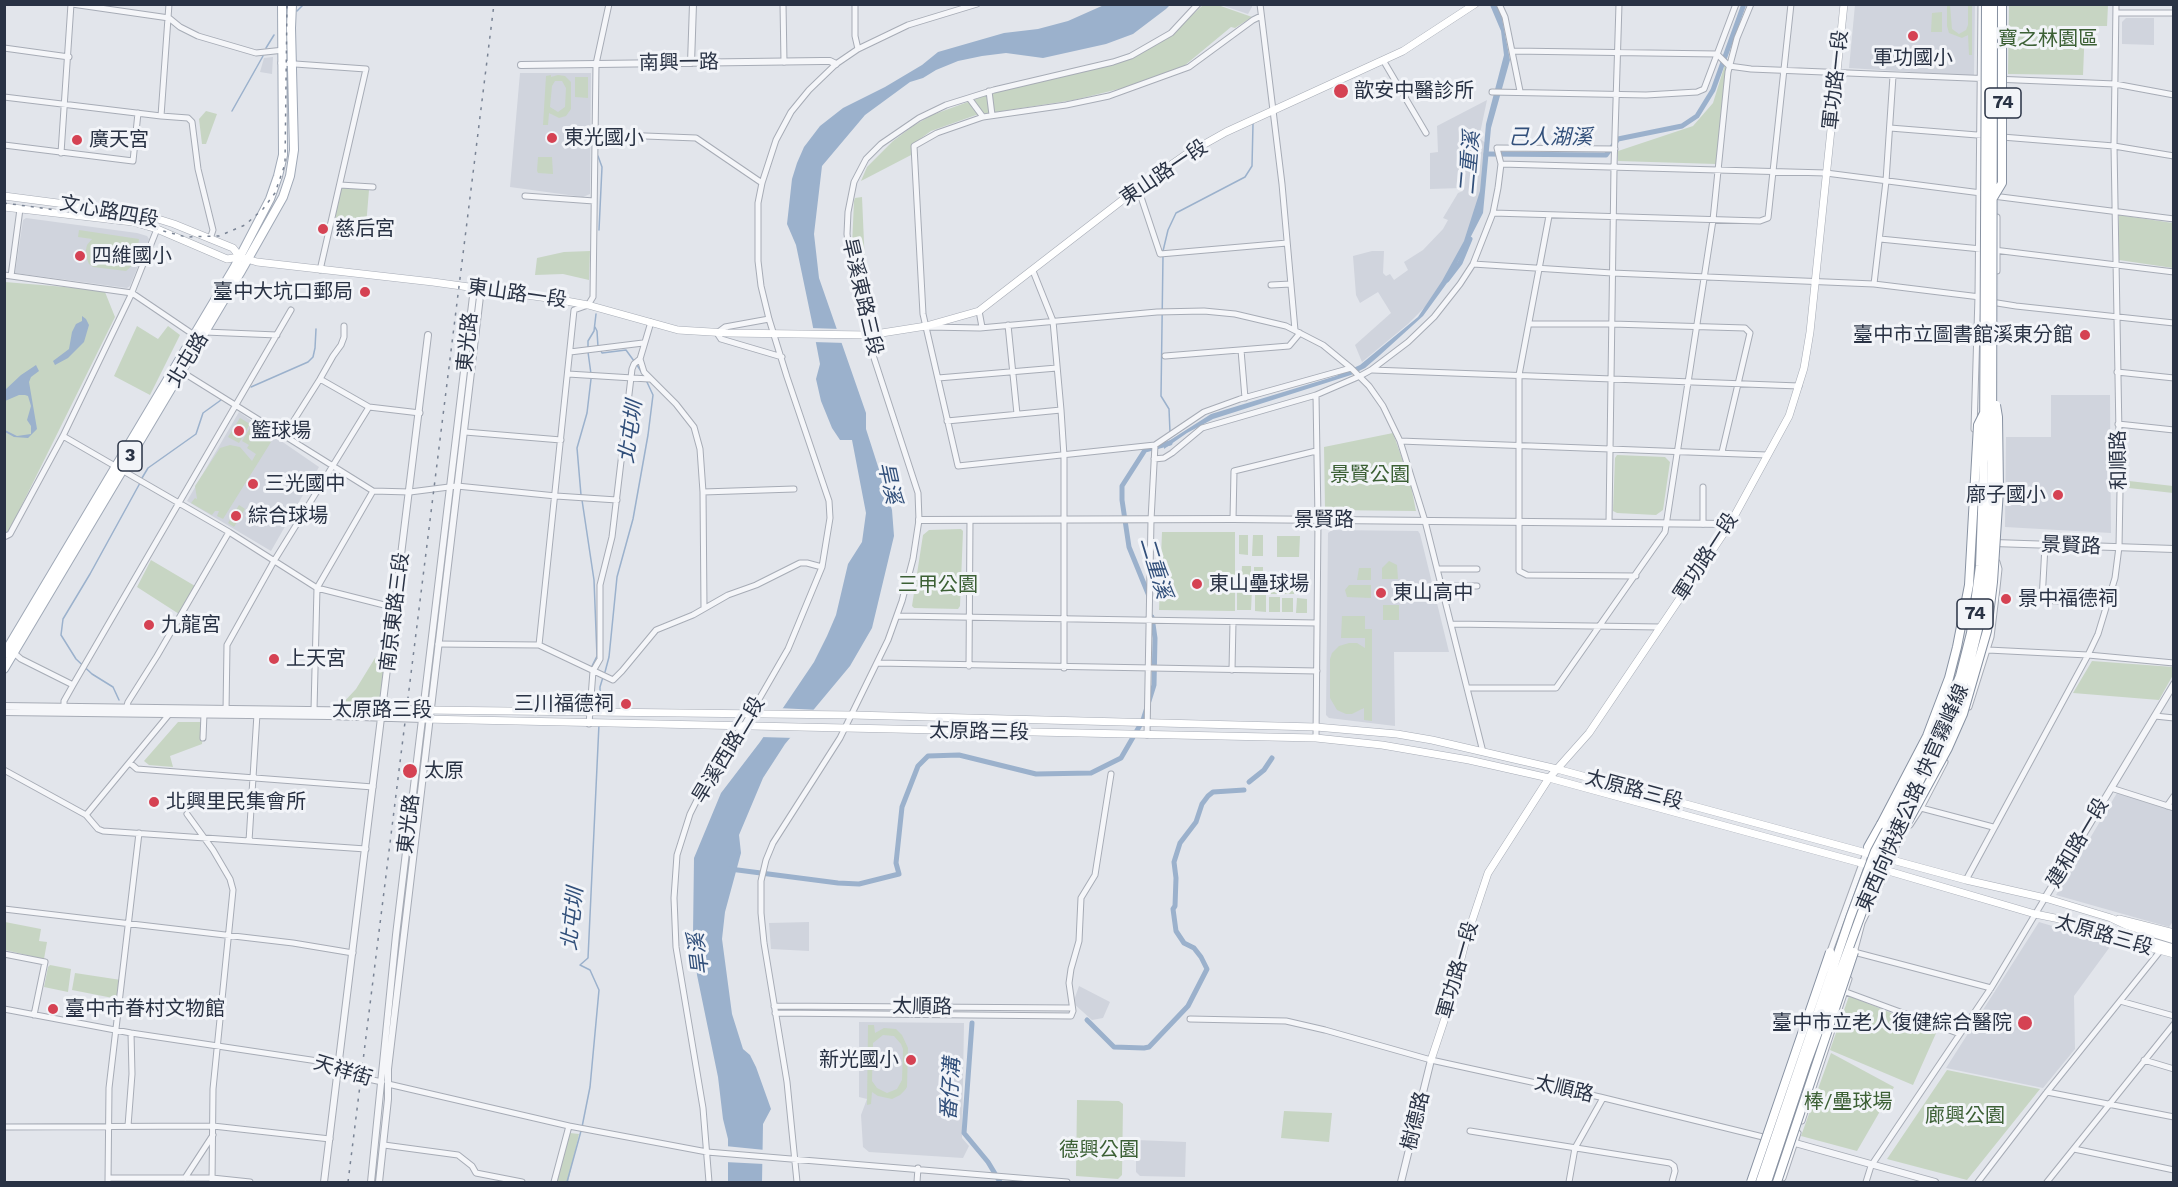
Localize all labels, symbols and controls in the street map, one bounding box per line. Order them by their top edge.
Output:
park label: 寶之林園區 [1998,27,2098,51]
street label: 軍功路一段 [1819,29,1853,131]
marker: 軍功國小 [1906,29,1920,43]
place label: 軍功國小 [1873,46,1953,70]
street label: 南興一路 [639,50,719,76]
place label: 歆安中醫診所 [1354,79,1474,103]
marker: 歆安中醫診所 [1332,82,1350,100]
road number: 74 [1985,88,2021,118]
water label: 己人湖溪 [1508,125,1592,151]
place label: 東光國小 [564,126,644,150]
place label: 廣天宮 [89,128,149,152]
marker: 東光國小 [545,131,559,145]
water label: 二重溪 [1455,131,1485,195]
marker: 廣天宮 [70,133,84,147]
street label: 東山路一段 [1116,135,1212,211]
street label: 文心路四段 [58,191,160,233]
place label: 慈后宮 [335,217,395,241]
marker: 慈后宮 [316,222,330,236]
street label: 旱溪東路三段 [837,236,887,358]
place label: 四維國小 [92,244,172,268]
marker: 四維國小 [73,249,87,263]
street label: 東山路一段 [466,275,568,313]
place label: 臺中大坑口郵局 [213,280,353,304]
marker: 臺中大坑口郵局 [358,285,372,299]
street label: 東光路 [453,311,483,373]
place label: 臺中市立圖書館溪東分館 [1853,323,2073,347]
street label: 北屯路 [162,328,214,392]
marker: 臺中市立圖書館溪東分館 [2078,328,2092,342]
water label: 北屯圳 [614,399,648,465]
place label: 籃球場 [251,419,311,443]
marker: 籃球場 [232,424,246,438]
street label: 和順路 [2106,430,2132,490]
road number: 3 [118,441,142,471]
water label: 旱溪 [872,460,906,506]
park label: 景賢公園 [1330,463,1410,487]
place label: 三光國中 [265,472,345,496]
marker: 三光國中 [246,477,260,491]
place label: 廍子國小 [1966,483,2046,507]
marker: 廍子國小 [2051,488,2065,502]
place label: 綜合球場 [248,504,328,528]
street label: 景賢路 [1294,508,1354,532]
marker: 綜合球場 [229,509,243,523]
street label: 軍功路一段 [1669,509,1743,605]
street label: 景賢路 [2041,533,2101,559]
water label: 二重溪 [1134,534,1176,602]
street label: 南京東路三段 [376,551,414,673]
place label: 東山壘球場 [1209,572,1309,596]
park label: 三甲公園 [898,573,978,597]
marker: 東山壘球場 [1190,577,1204,591]
place label: 東山高中 [1393,581,1473,605]
marker: 東山高中 [1374,586,1388,600]
place label: 景中福德祠 [2018,587,2118,611]
marker: 景中福德祠 [1999,592,2013,606]
road number: 74 [1957,599,1993,629]
place label: 九龍宮 [161,613,221,637]
marker: 九龍宮 [142,618,156,632]
place label: 上天宮 [286,647,346,671]
marker: 上天宮 [267,652,281,666]
street label: 東西向快速公路 快官霧峰線 [1852,680,1974,916]
place label: 三川福德祠 [514,692,614,716]
street label: 旱溪西路二段 [688,692,770,808]
marker: 三川福德祠 [619,697,633,711]
street label: 太原路三段 [332,698,432,722]
street label: 太原路三段 [929,719,1029,745]
place label: 太原 [424,759,464,783]
marker: 太原 [401,762,419,780]
street label: 太原路三段 [1583,765,1685,815]
place label: 北興里民集會所 [166,790,306,814]
street label: 東光路 [393,793,425,855]
street label: 建和路一段 [2042,794,2114,892]
marker: 北興里民集會所 [147,795,161,809]
water label: 北屯圳 [557,886,589,952]
street label: 太原路三段 [2053,910,2155,960]
street label: 軍功路一段 [1433,919,1483,1021]
water label: 旱溪 [684,932,714,976]
street label: 太順路 [892,994,952,1020]
place label: 臺中市眷村文物館 [65,997,225,1021]
marker: 臺中市眷村文物館 [46,1002,60,1016]
place label: 臺中市立老人復健綜合醫院 [1772,1011,2012,1035]
marker: 臺中市立老人復健綜合醫院 [2016,1014,2034,1032]
place label: 新光國小 [819,1048,899,1072]
street label: 天祥街 [311,1051,375,1091]
marker: 新光國小 [904,1053,918,1067]
water label: 番仔溝 [936,1057,966,1121]
street label: 太順路 [1532,1071,1596,1107]
street label: 樹德路 [1397,1089,1435,1153]
park label: 棒/壘球場 [1804,1090,1892,1114]
park label: 廊興公園 [1925,1104,2005,1128]
park label: 德興公園 [1059,1138,1139,1162]

